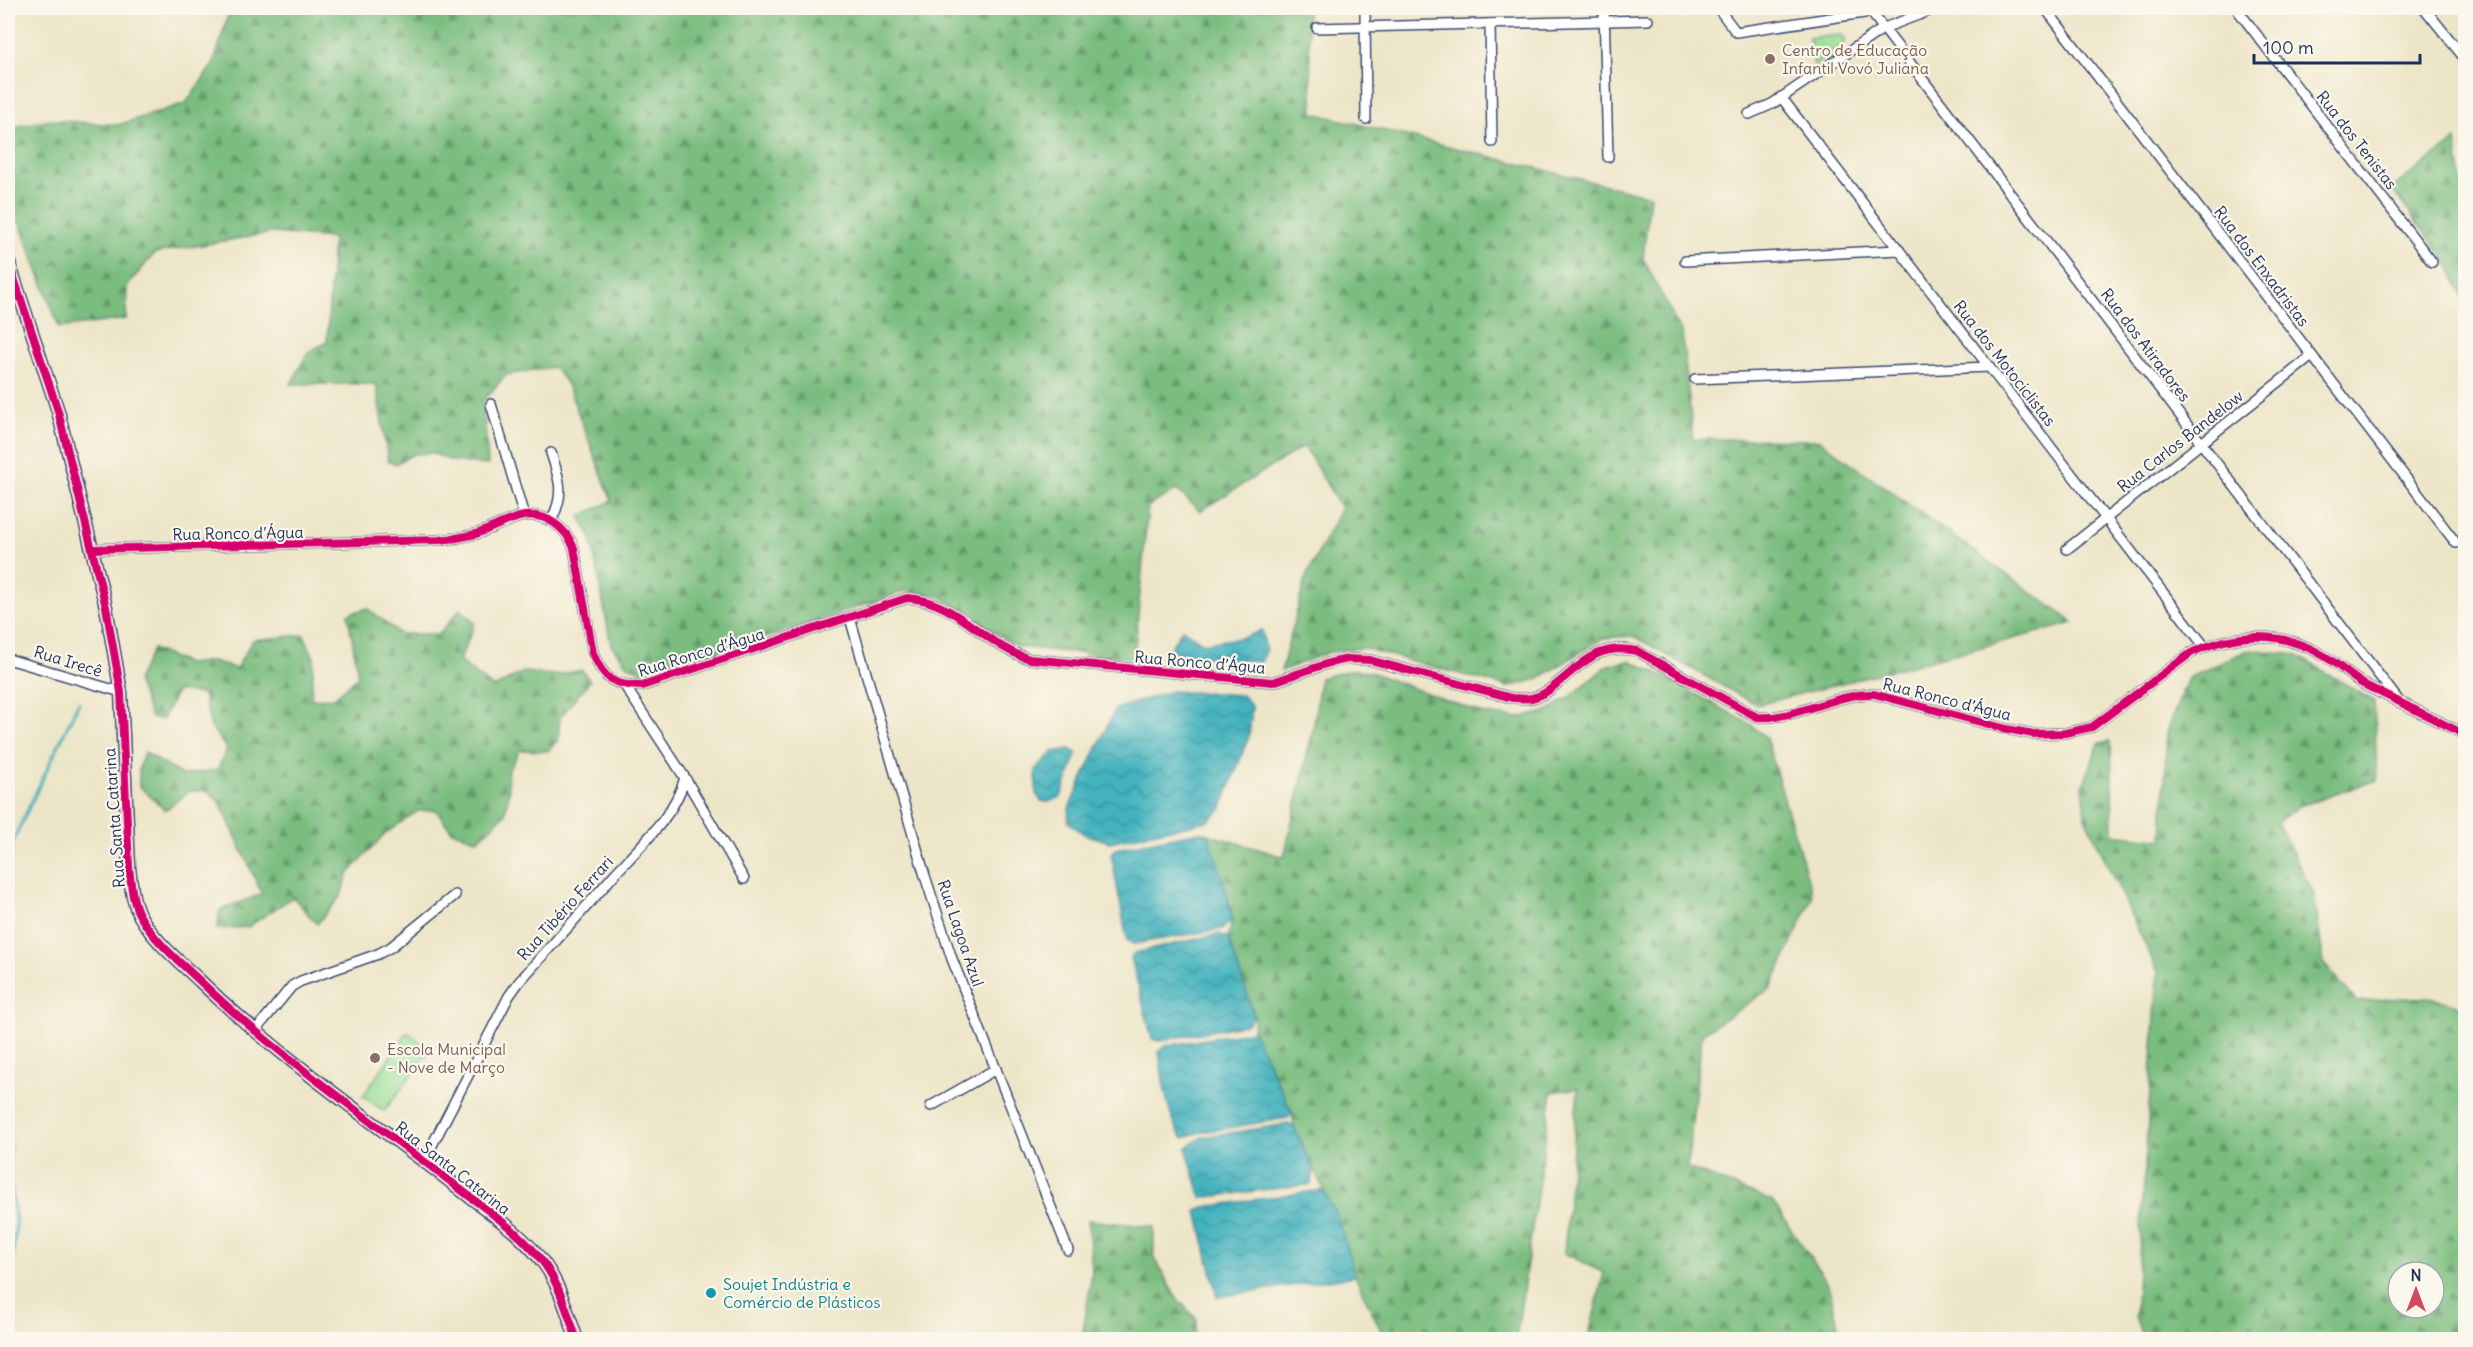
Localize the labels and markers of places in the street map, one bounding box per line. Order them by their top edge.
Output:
place label: Centro de Educação Infantil Vovó Juliana [1782,40,1929,78]
marker: Centro de Educação Infantil Vovó Juliana [1763,52,1777,66]
place label: Escola Municipal - Nove de Março [387,1039,506,1077]
marker: Escola Municipal - Nove de Março [368,1051,382,1065]
place label: Soujet Indústria e Comércio de Plásticos [723,1274,881,1312]
marker: Soujet Indústria e Comércio de Plásticos [704,1286,718,1300]

